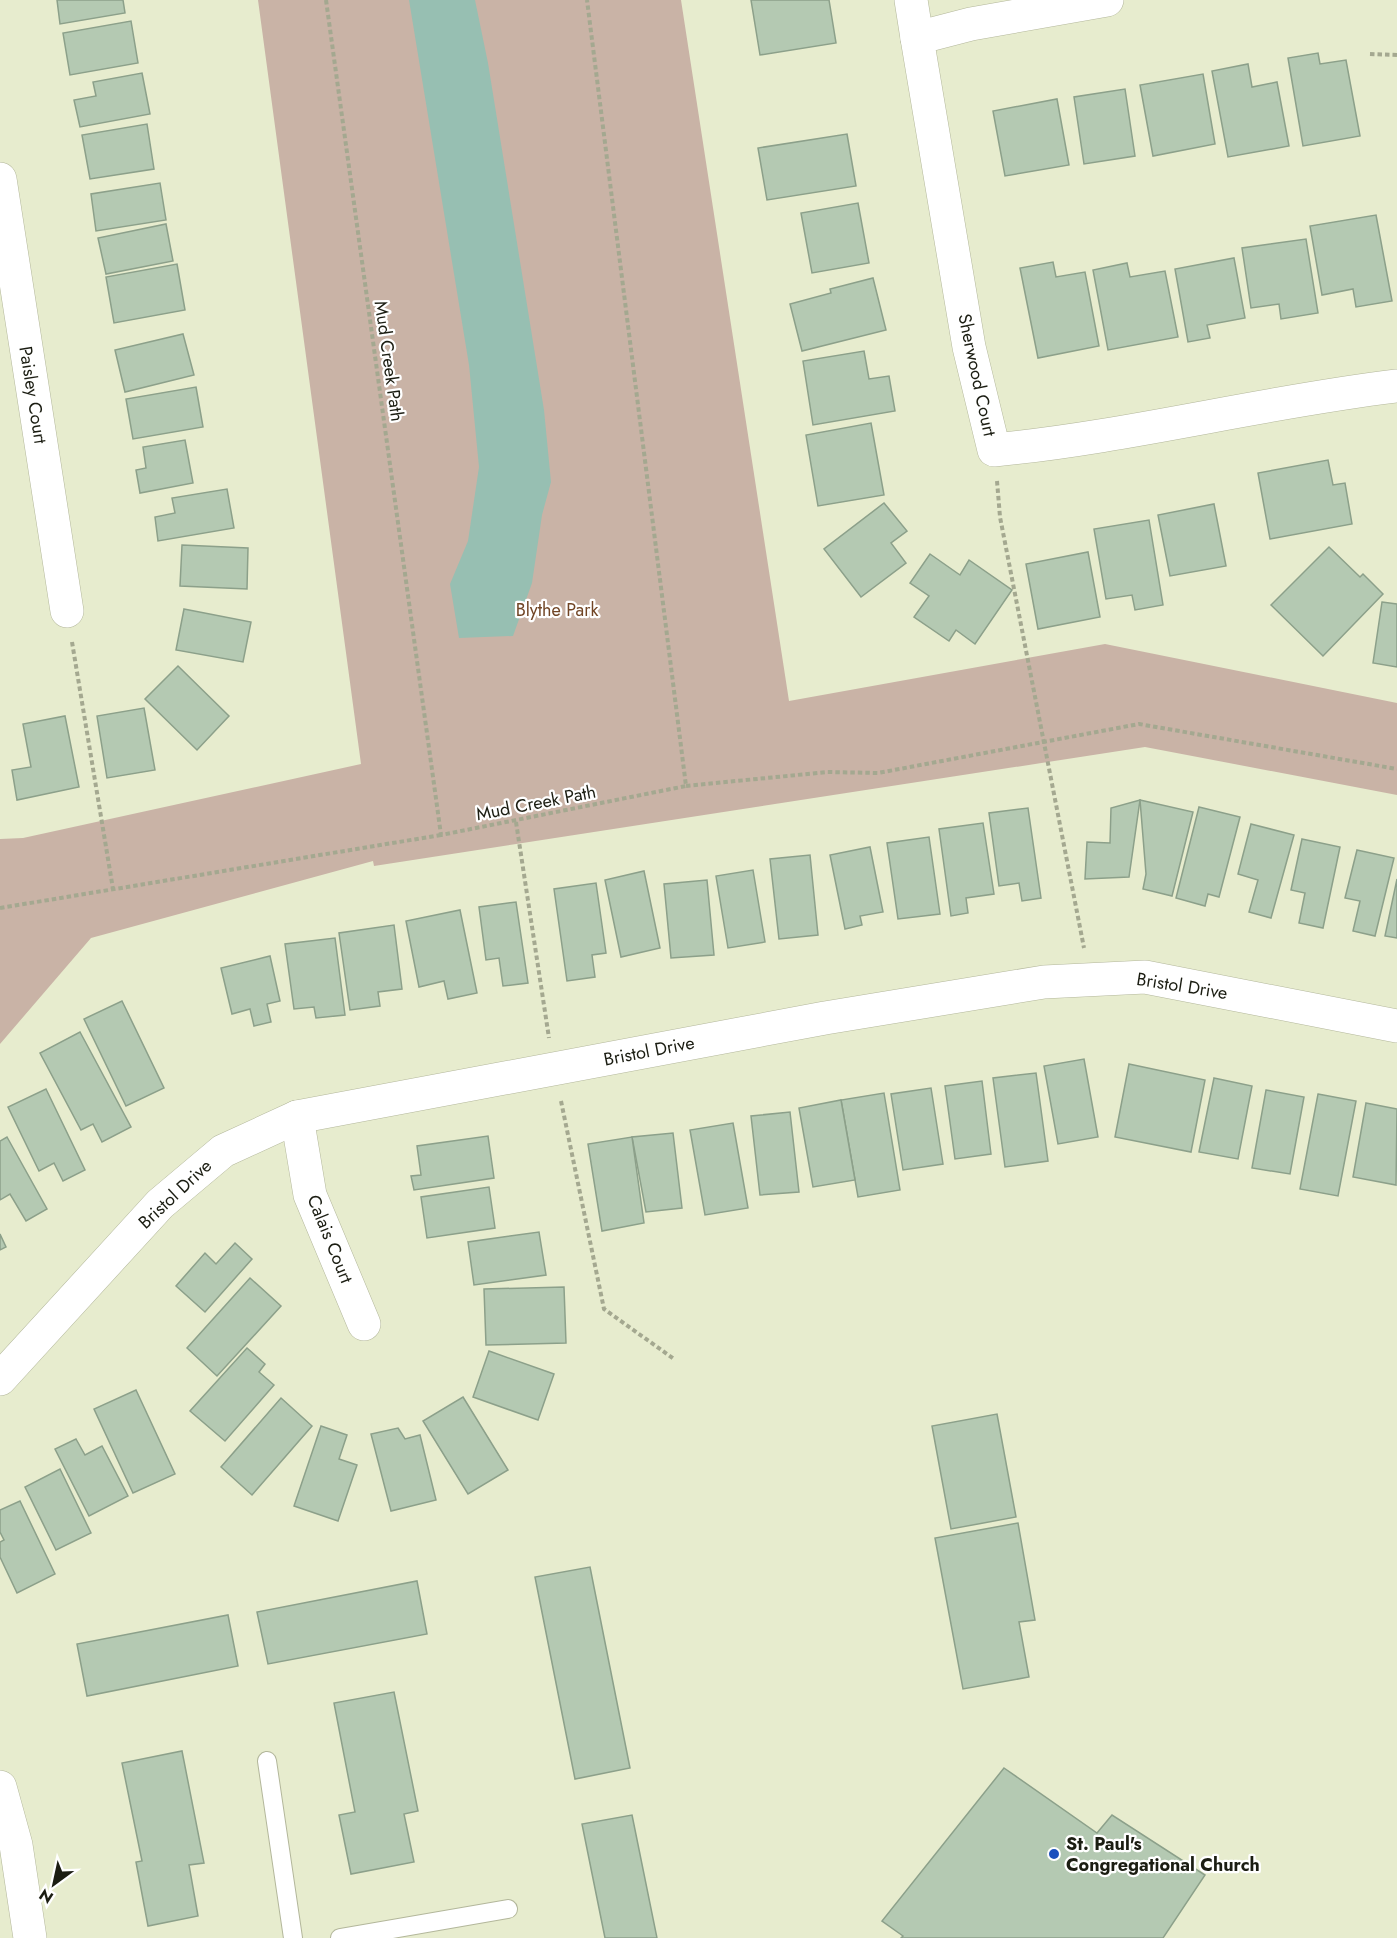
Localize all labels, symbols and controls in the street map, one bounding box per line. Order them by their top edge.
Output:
street label: Mud Creek Path [368,299,410,423]
street label: Sherwood Court [951,311,1003,439]
street label: Paisley Court [12,344,54,446]
park label: Blythe Park [516,597,598,623]
street label: Mud Creek Path [474,779,598,827]
street label: Bristol Drive [1135,966,1229,1006]
street label: Bristol Drive [601,1029,697,1073]
street label: Bristol Drive [133,1153,217,1235]
street label: Calais Court [300,1191,360,1288]
place label: St. Paul's Congregational Church [1066,1831,1260,1878]
marker: St. Paul's Congregational Church [1047,1847,1061,1861]
north arrow [24,1854,84,1914]
text: N [35,1883,58,1909]

